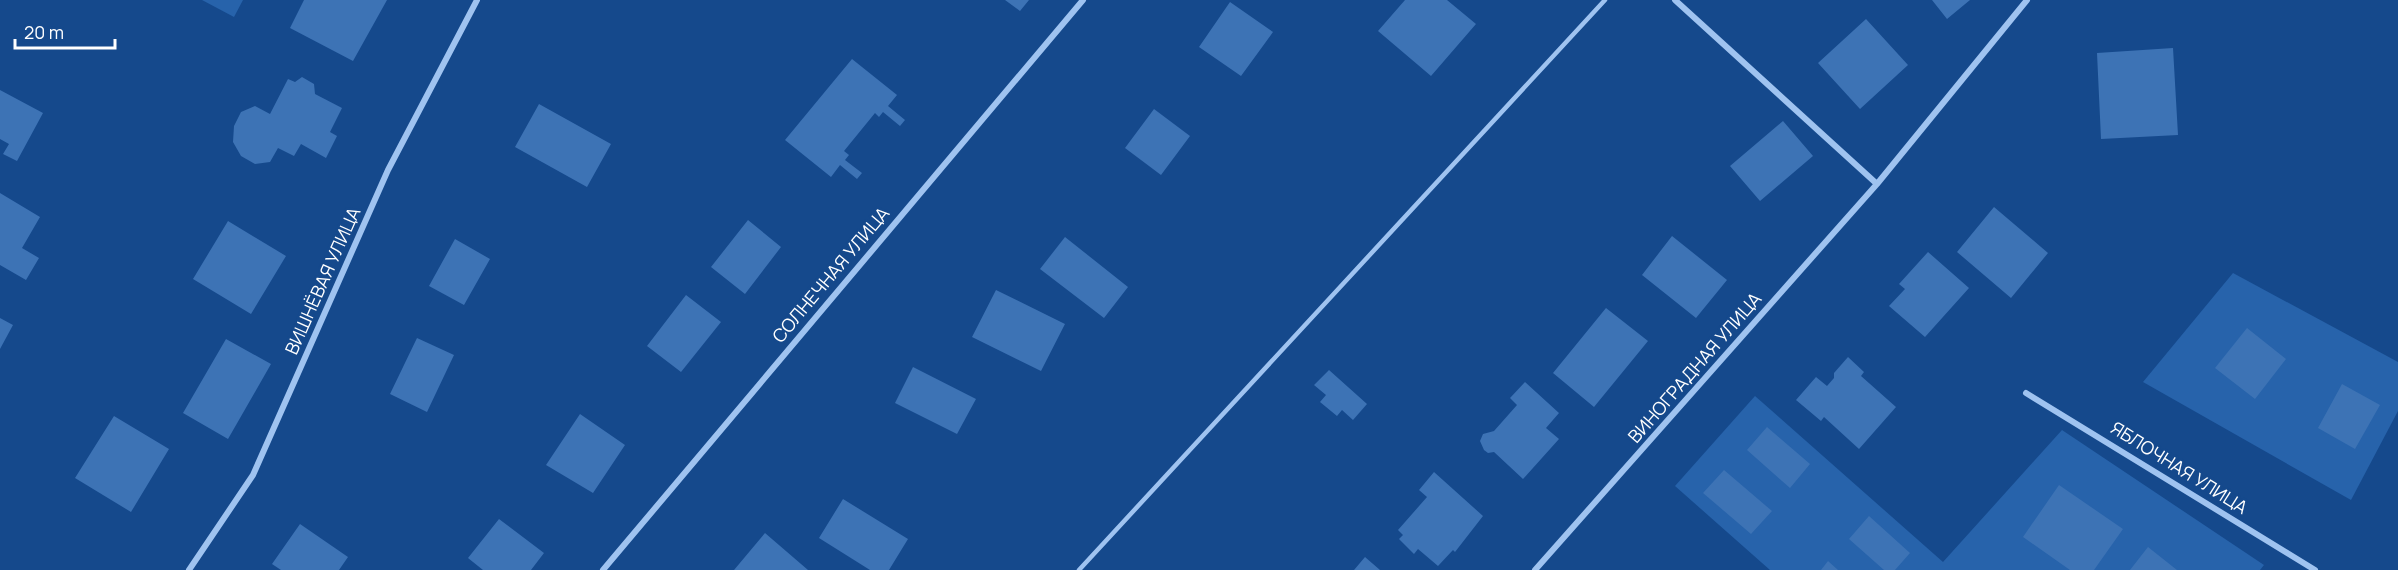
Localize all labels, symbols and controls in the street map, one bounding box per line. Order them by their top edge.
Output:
scale bar [15,12,116,50]
text: 20 m [24,20,64,44]
street label: СОЛНЕЧНАЯ УЛИЦА [766,201,895,347]
street label: ВИШНЁВАЯ УЛИЦА [279,203,366,358]
street label: ВИНОГРАДНАЯ УЛИЦА [1622,287,1767,448]
street label: ЯБЛОЧНАЯ УЛИЦА [2107,415,2253,519]

